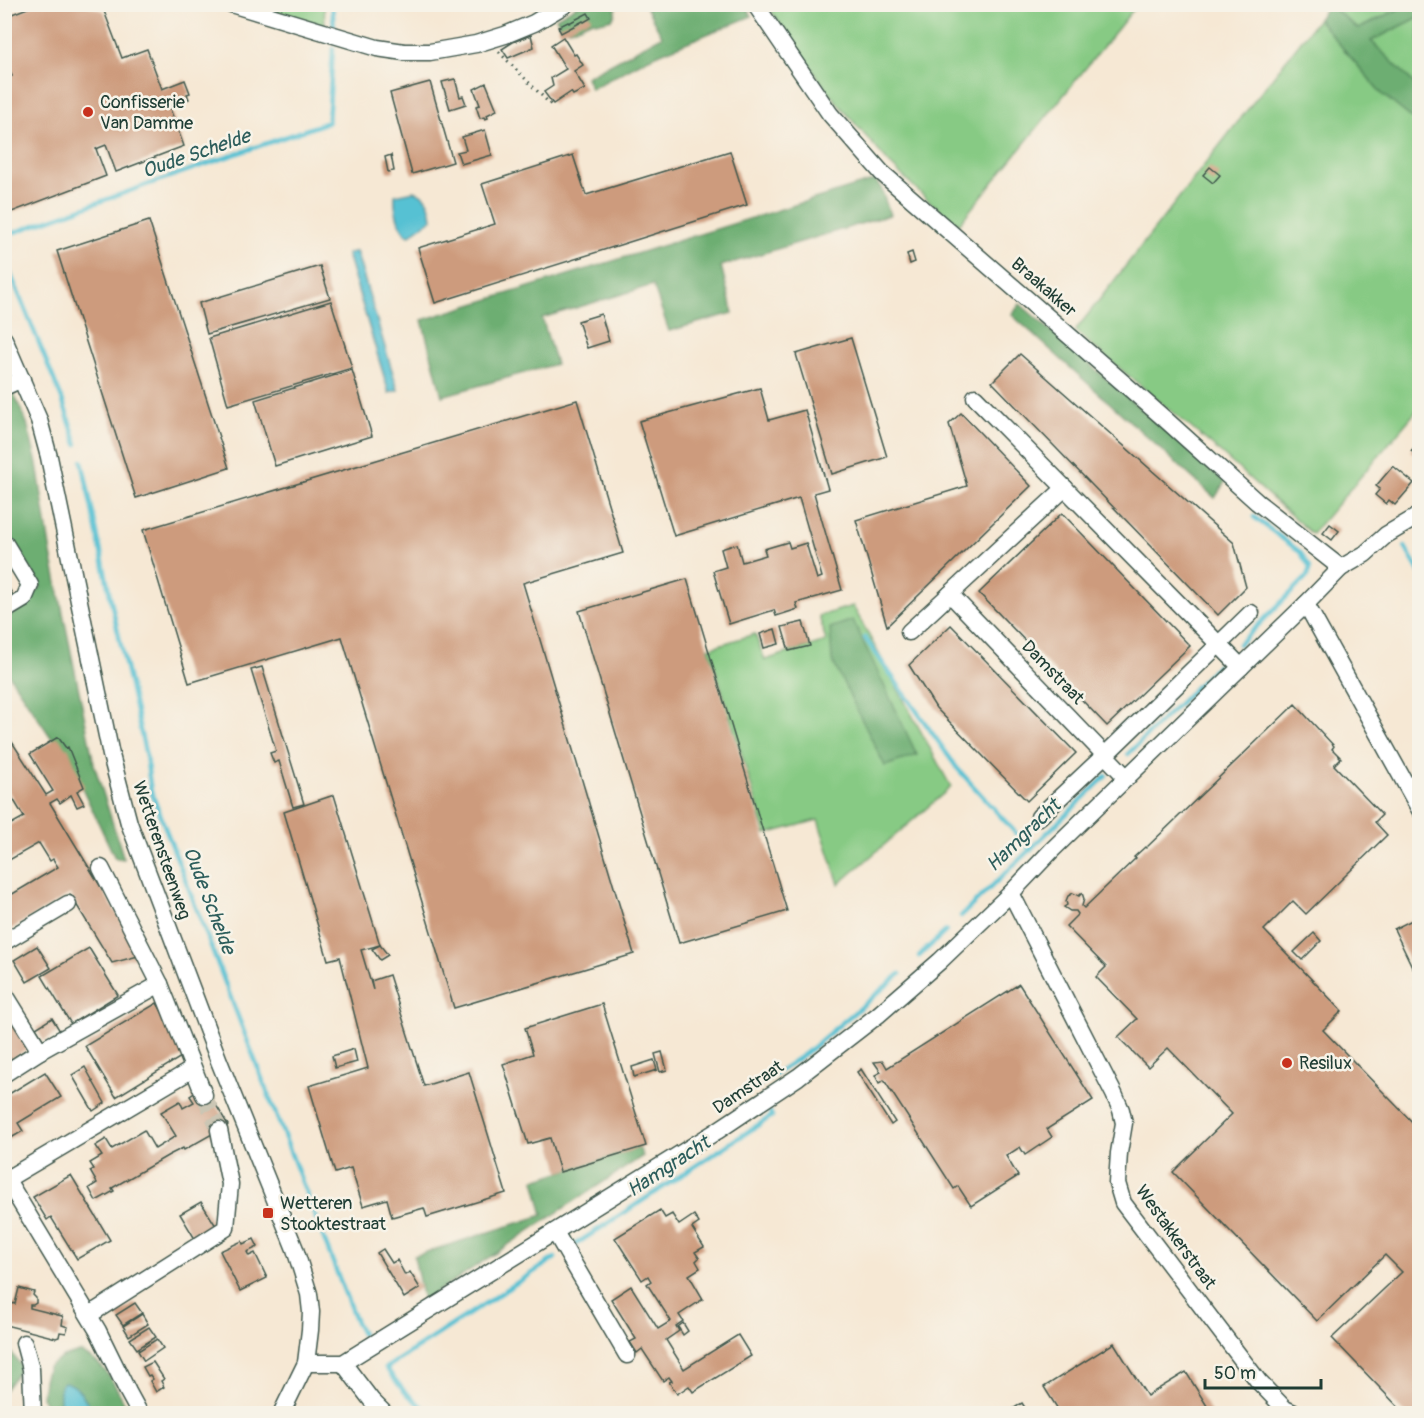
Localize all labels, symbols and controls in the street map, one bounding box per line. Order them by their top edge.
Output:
place label: Confisserie Van Damme [100,91,193,135]
marker: Confisserie Van Damme [81,105,95,119]
water label: Oude Schelde [139,123,256,184]
street label: Braakakker [1006,253,1082,323]
street label: Damstraat [1016,635,1089,710]
street label: Wetterensteenweg [127,778,196,922]
water label: Hamgracht [981,792,1067,877]
water label: Oude Schelde [178,843,242,959]
place label: Resilux [1299,1052,1352,1075]
street label: Damstraat [708,1055,789,1119]
marker: Resilux [1280,1056,1294,1070]
water label: Hamgracht [622,1129,716,1202]
street label: Westakkerstraat [1130,1181,1222,1295]
place label: Wetteren Stooktestraat [280,1192,387,1236]
marker: Wetteren Stooktestraat [261,1206,275,1220]
scale bar [1205,1352,1320,1390]
text: 50 m [1214,1362,1256,1385]

